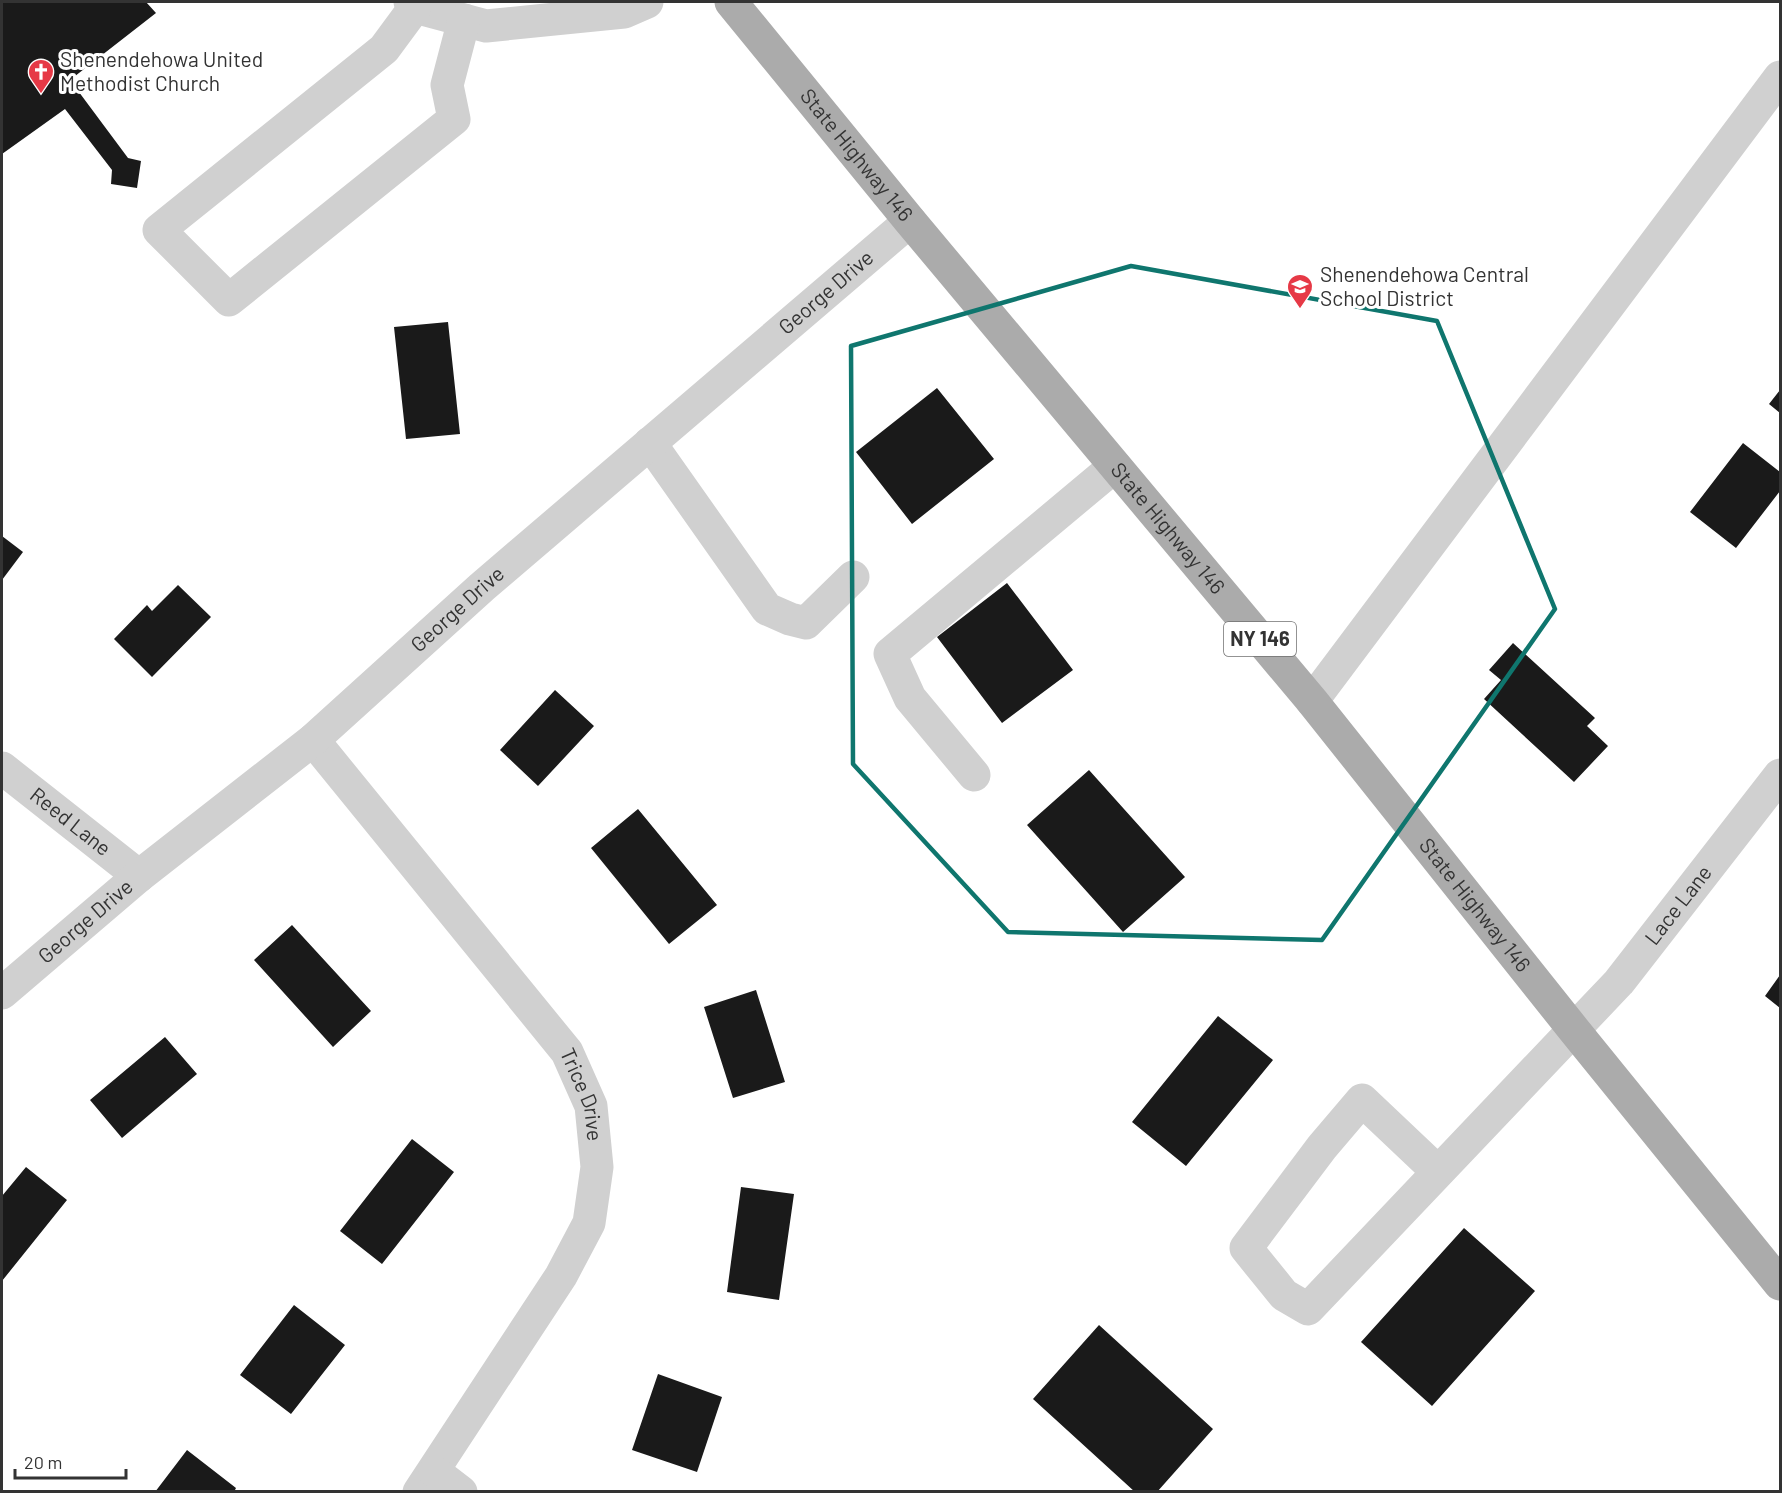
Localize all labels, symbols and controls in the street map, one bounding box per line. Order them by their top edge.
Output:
place label: Shenendehowa United Methodist Church [60,46,263,95]
church icon: Shenendehowa United Methodist Church [26,57,56,95]
street label: State Highway 146 [796,83,919,226]
street label: George Drive [773,244,878,339]
place label: Shenendehowa Central School District [1320,261,1529,310]
school or university icon: Shenendehowa Central School District [1285,272,1315,310]
street label: State Highway 146 [1106,457,1231,598]
street label: George Drive [405,560,508,656]
road number: NY 146 [1224,622,1296,656]
street label: Reed Lane [26,781,117,860]
street label: State Highway 146 [1415,832,1537,976]
street label: Lace Lane [1639,860,1716,949]
street label: George Drive [32,873,137,968]
street label: Trice Drive [556,1044,608,1142]
scale bar [15,1442,126,1480]
text: 20 m [24,1451,62,1473]

